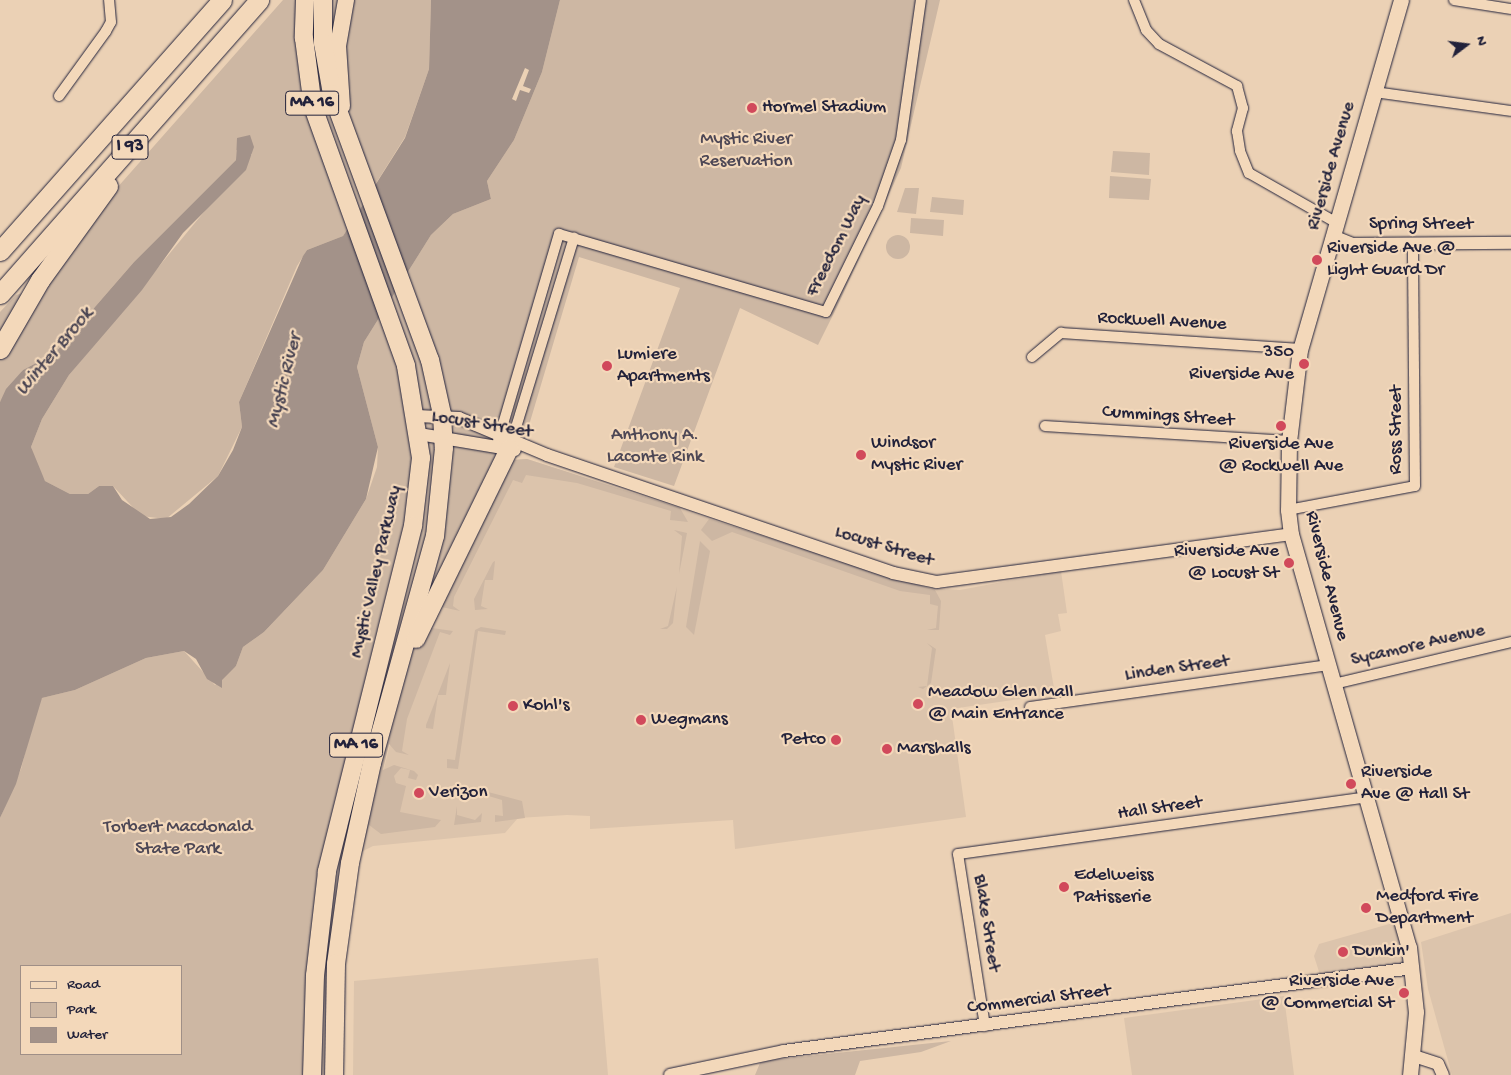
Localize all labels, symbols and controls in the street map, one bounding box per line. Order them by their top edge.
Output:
north arrow [1441,20,1491,70]
text: N [1472,34,1490,48]
road number: MA 16 [284,88,340,119]
place label: Hormel Stadium [762,97,886,119]
street label: Riverside Avenue [1303,99,1361,233]
marker: Hormel Stadium [746,102,758,114]
park label: Mystic River Reservation [700,129,792,173]
road number: I 93 [111,132,149,162]
street label: Freedom Way [802,191,872,301]
street label: Spring Street [1369,214,1473,236]
place label: Riverside Ave @ Light Guard Dr [1327,238,1455,282]
marker: Riverside Ave @ Light Guard Dr [1311,254,1323,266]
water label: Winter Brook [11,303,99,401]
street label: Rockwell Avenue [1097,307,1227,337]
water label: Mystic River [262,331,308,431]
place label: 350 Riverside Ave [1189,342,1294,386]
place label: Lumiere Apartments [617,344,710,388]
marker: 350 Riverside Ave [1298,358,1310,370]
marker: Lumiere Apartments [601,360,613,372]
street label: Ross Street [1386,386,1408,474]
street label: Cummings Street [1101,401,1235,433]
street label: Locust Street [430,406,534,444]
marker: Riverside Ave @ Rockwell Ave [1275,420,1287,432]
park label: Anthony A. Laconte Rink [607,425,703,469]
place label: Windsor Mystic River [871,433,962,477]
place label: Riverside Ave @ Rockwell Ave [1219,434,1343,478]
marker: Windsor Mystic River [855,449,867,461]
street label: Mystic Valley Parkway [346,484,408,660]
street label: Riverside Avenue [1299,509,1353,643]
street label: Locust Street [832,521,936,573]
place label: Riverside Ave @ Locust St [1174,541,1279,585]
marker: Riverside Ave @ Locust St [1283,557,1295,569]
street label: Sycamore Avenue [1349,620,1487,672]
street label: Linden Street [1123,650,1231,688]
place label: Meadow Glen Mall @ Main Entrance [928,682,1073,726]
place label: Kohl's [523,695,570,717]
marker: Meadow Glen Mall @ Main Entrance [912,698,924,710]
marker: Kohl's [507,700,519,712]
place label: Wegmans [651,709,728,731]
marker: Wegmans [635,714,647,726]
place label: Petco [782,729,826,751]
road number: MA 16 [328,730,384,760]
marker: Petco [830,734,842,746]
place label: Marshalls [897,738,971,760]
marker: Marshalls [881,743,893,755]
place label: Riverside Ave @ Hall St [1361,762,1469,806]
marker: Riverside Ave @ Hall St [1345,778,1357,790]
place label: Verizon [429,782,487,804]
marker: Verizon [413,787,425,799]
street label: Hall Street [1116,792,1204,826]
park label: Torbert Macdonald State Park [104,817,252,861]
place label: Edelweiss Patisserie [1074,865,1154,909]
street label: Blake Street [967,873,1005,973]
marker: Edelweiss Patisserie [1058,881,1070,893]
place label: Medford Fire Department [1376,886,1479,930]
marker: Medford Fire Department [1360,902,1372,914]
place label: Dunkin' [1353,941,1410,963]
marker: Dunkin' [1337,946,1349,958]
legend [20,965,182,1055]
place label: Riverside Ave @ Commercial St [1261,971,1394,1015]
text: Road [67,976,100,994]
street label: Commercial Street [966,980,1112,1020]
marker: Riverside Ave @ Commercial St [1398,987,1410,999]
text: Park [67,1001,96,1019]
text: Water [67,1026,107,1044]

